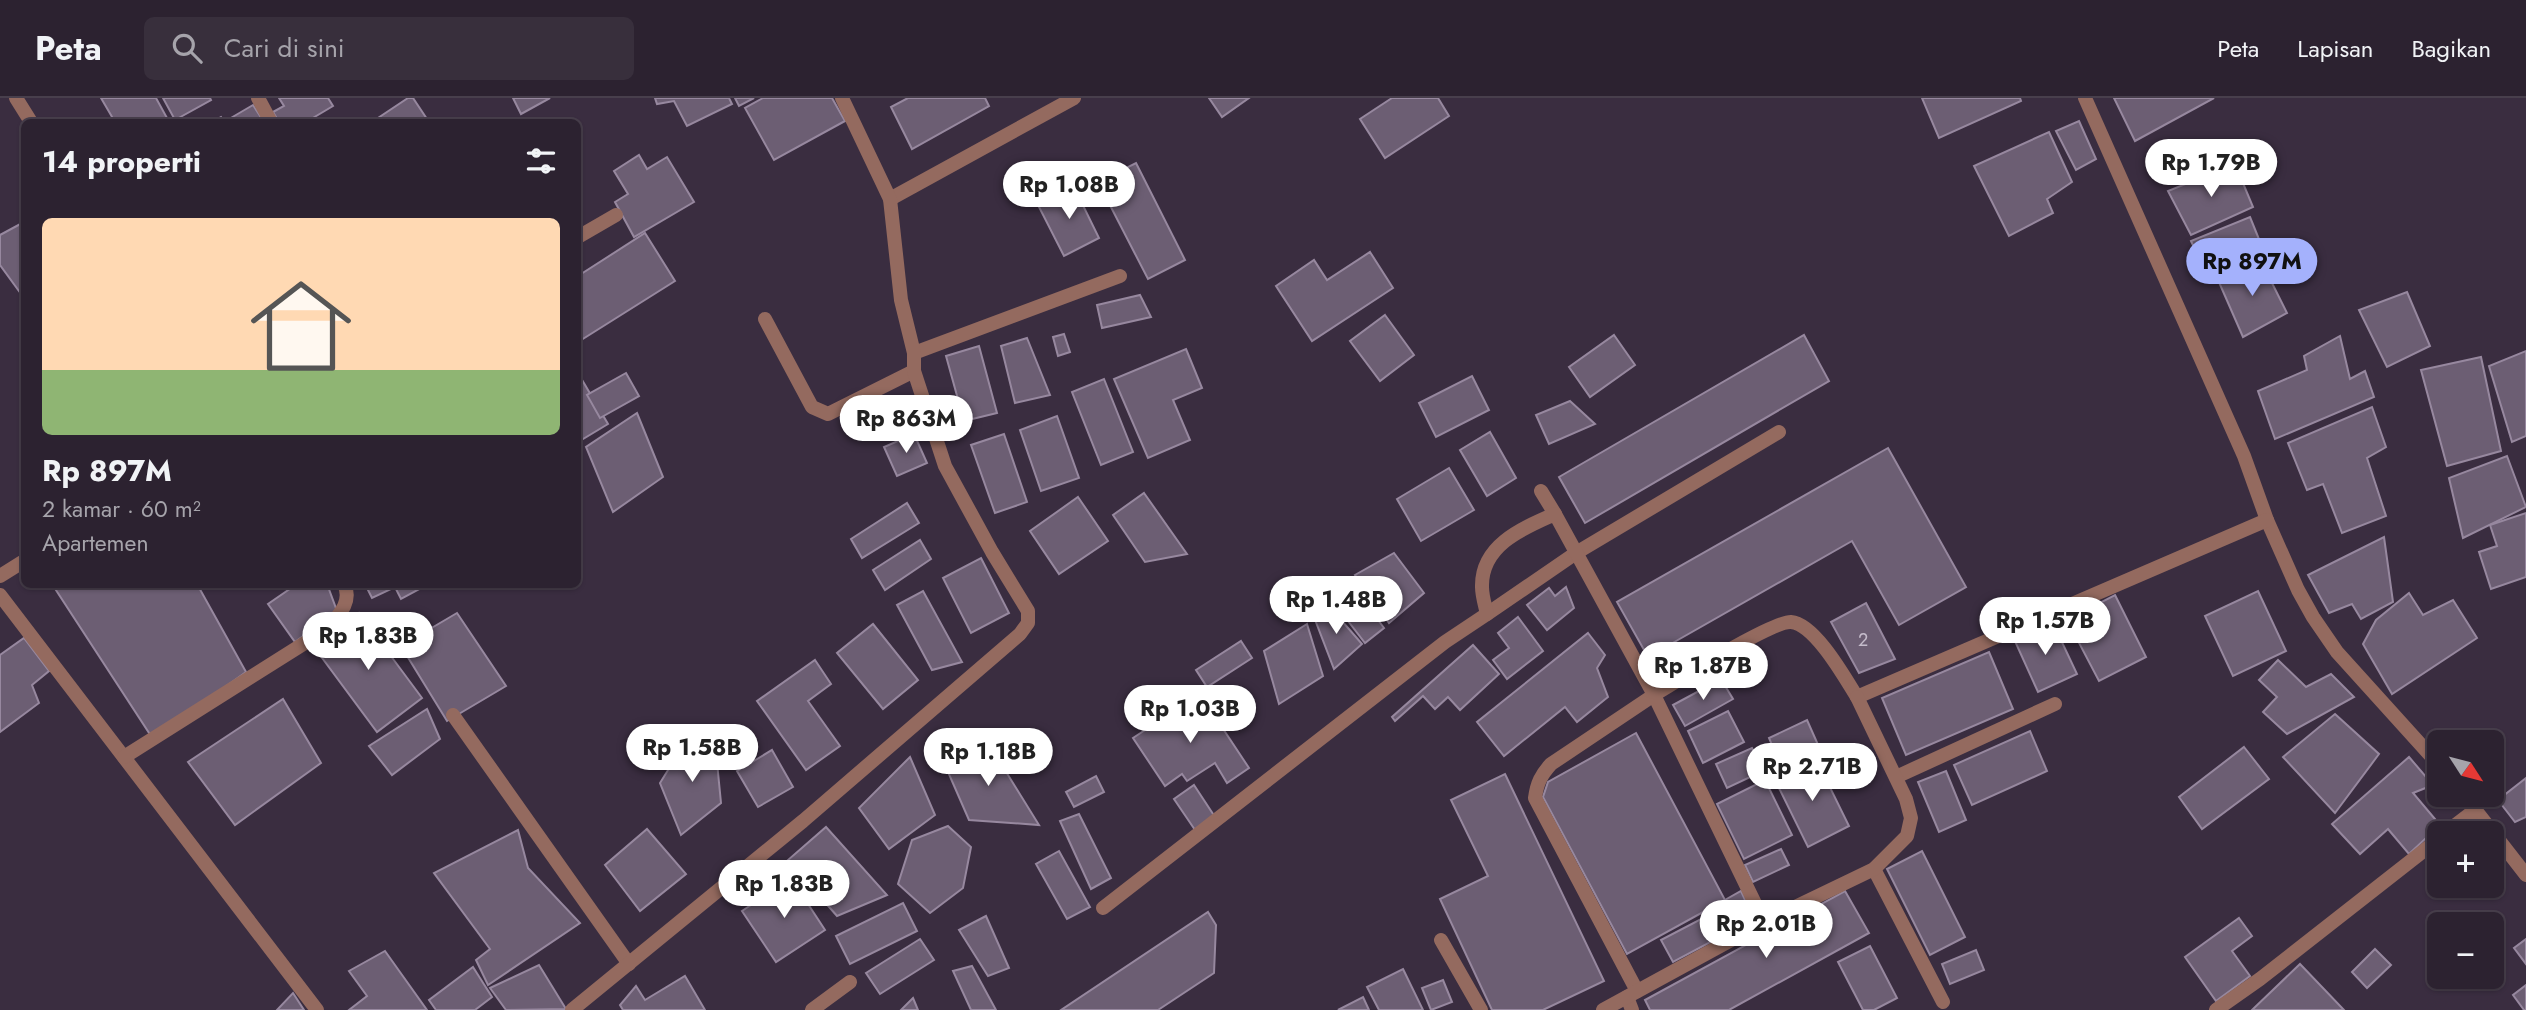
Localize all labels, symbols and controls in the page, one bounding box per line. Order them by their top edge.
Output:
search box [144,17,634,80]
text: Peta [35,25,102,72]
icon: search [168,29,206,67]
text: Cari di sini [224,29,345,67]
text: Peta [2217,31,2259,66]
text: Lapisan [2297,31,2373,66]
text: Bagikan [2411,31,2491,66]
text: 14 properti [42,140,201,183]
pin: Rp 1.79B [2139,140,2283,199]
icon: filters [522,142,560,180]
text: Rp 1.79B [2161,145,2261,179]
pin: Rp 1.08B [997,162,1141,221]
text: Rp 1.08B [1019,167,1119,201]
pin: Rp 897M [2187,238,2317,298]
text: Rp 897M [2202,244,2302,278]
icon: home [238,263,364,389]
pin: Rp 863M [841,396,971,455]
text: Rp 863M [856,401,956,435]
text: Rp 897M [42,449,172,492]
text: 2 kamar · 60 m² [42,492,201,526]
text: Apartemen [42,526,148,560]
pin: Rp 1.48B [1264,576,1408,636]
text: Rp 1.48B [1286,582,1386,616]
pin: Rp 1.57B [1973,598,2117,657]
text: Rp 1.57B [1995,603,2095,637]
pin: Rp 1.83B [296,612,440,672]
text: Rp 1.83B [318,618,418,652]
house number: 2 [1858,627,1868,653]
pin: Rp 1.87B [1631,642,1775,702]
text: Rp 1.87B [1654,648,1752,682]
pin: Rp 1.03B [1118,686,1262,745]
text: Rp 1.03B [1140,691,1240,725]
pin: Rp 1.58B [620,724,764,784]
pin: Rp 1.18B [916,728,1060,788]
text: Rp 1.58B [642,730,742,764]
north arrow [2427,730,2504,807]
map controls [2427,730,2504,989]
text: Rp 1.18B [940,734,1036,768]
pin: Rp 2.71B [1740,744,1884,803]
text: Rp 2.71B [1762,749,1862,783]
button: + [2427,821,2504,898]
pin: Rp 1.83B [712,860,856,920]
text: Rp 1.83B [734,866,834,900]
pin: Rp 2.01B [1694,900,1838,960]
text: Rp 2.01B [1716,906,1816,940]
button: − [2427,912,2504,989]

